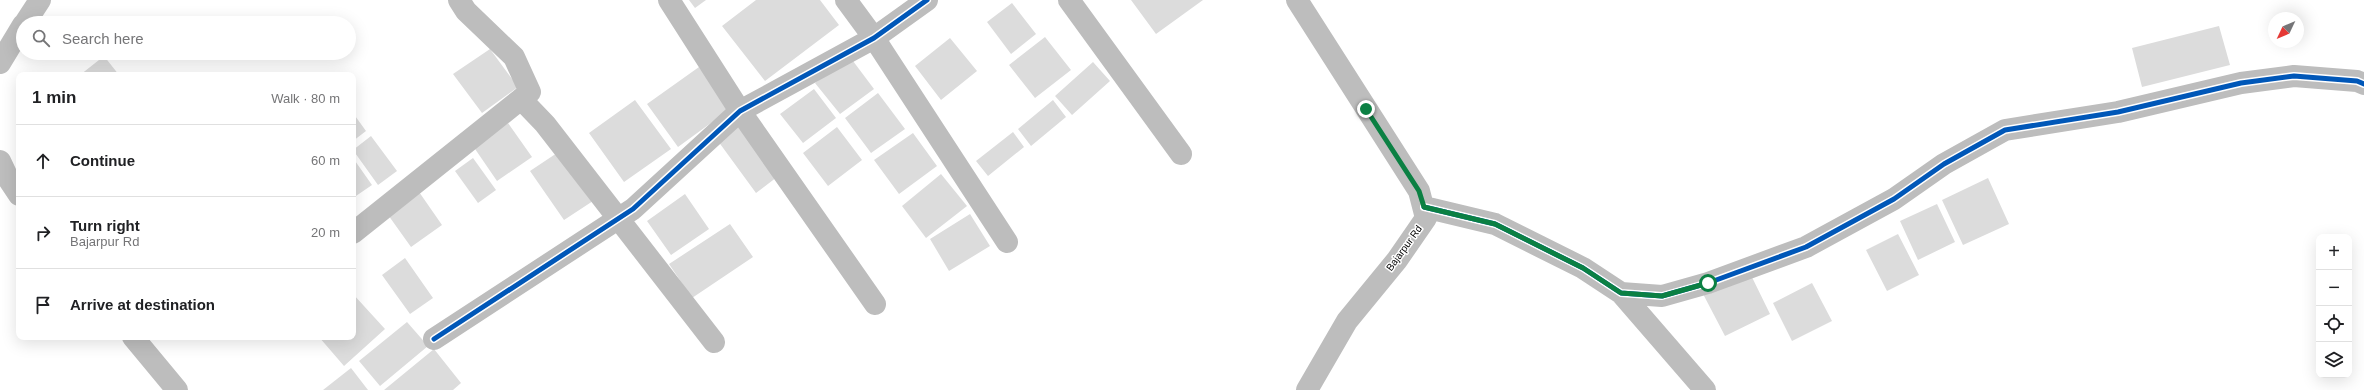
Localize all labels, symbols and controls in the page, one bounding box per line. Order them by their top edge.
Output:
north arrow [2268,12,2304,48]
search box [16,16,356,60]
icon: search [30,27,52,49]
text: Search here [62,30,144,47]
text: 1 min [32,88,76,107]
text: Walk · 80 m [271,91,340,106]
route end [1357,100,1375,118]
icon: ahead [32,150,54,172]
text: Continue [70,152,135,169]
text: 60 m [311,153,340,168]
text: Turn right [70,217,140,234]
icon: right [32,222,54,244]
street label: Bajarpur Rd [1384,223,1424,273]
text: 20 m [311,225,340,240]
text: Bajarpur Rd [70,234,139,249]
map controls [2316,234,2352,378]
button: + [2316,234,2352,270]
button: − [2316,270,2352,306]
route start [1699,274,1717,292]
icon: arrive [32,294,54,316]
text: Arrive at destination [70,296,215,313]
button: locate [2316,306,2352,342]
button: layers [2316,342,2352,378]

